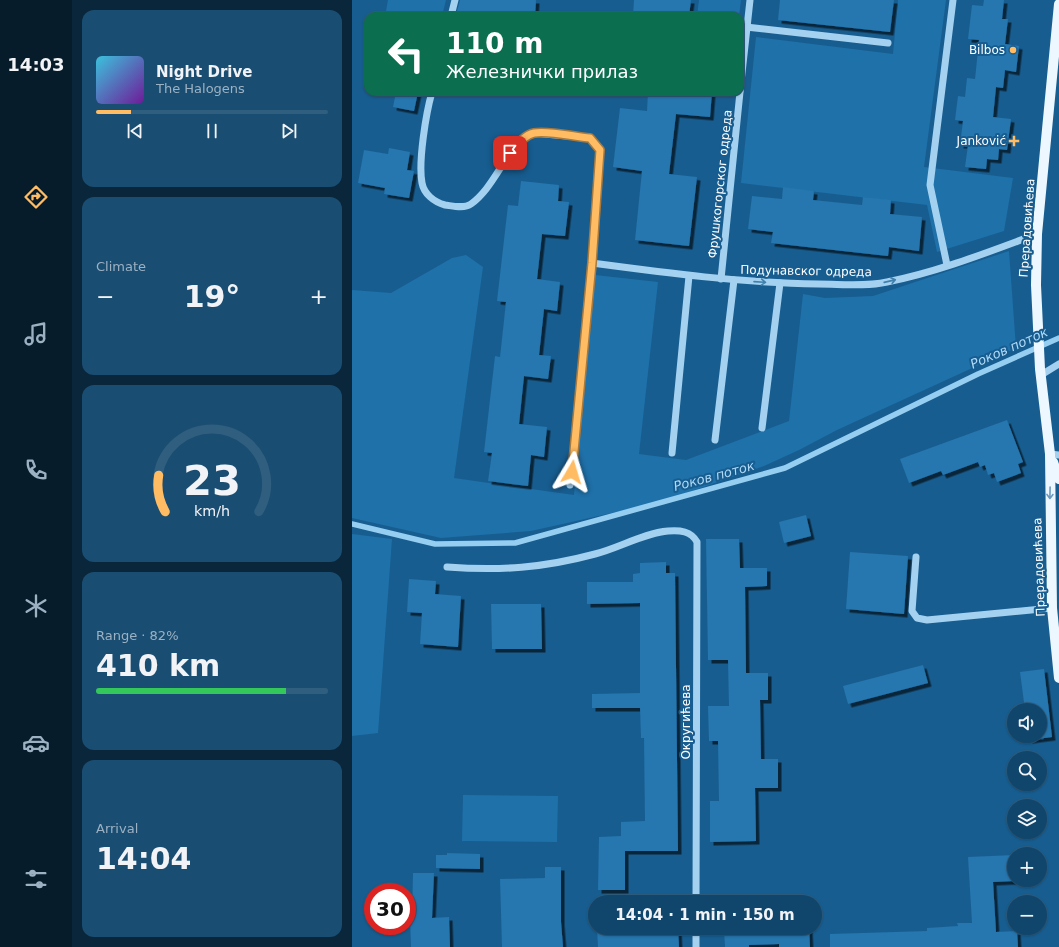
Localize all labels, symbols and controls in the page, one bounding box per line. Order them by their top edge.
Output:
text: 110 m [446,27,543,60]
icon: left [380,28,432,80]
place label: Bilbos [969,43,1005,57]
marker: Bilbos [1008,45,1018,55]
text: 14:03 [7,54,65,75]
text: Железнички прилаз [446,61,638,82]
text: Night Drive [156,63,252,81]
text: The Halogens [156,81,245,96]
street label: Фрушкогорског одреда [705,109,735,259]
icon: previous [124,120,146,142]
icon: pause [201,120,223,142]
icon: next [278,120,300,142]
place label: Janković [956,134,1006,148]
pin [493,136,527,170]
marker: Janković [1009,136,1019,146]
icon: arrive [499,142,521,164]
street label: Прерадовићева [1017,178,1037,278]
icon: directions [22,183,50,211]
text: Climate [96,259,146,274]
street label: Подунавског одреда [740,263,872,279]
one-way arrow [883,277,896,285]
one-way arrow [753,278,766,285]
text: 19° [184,279,240,314]
text: − [96,284,114,309]
text: + [310,284,328,309]
icon: music [22,320,50,348]
water label: Роков поток [968,324,1050,372]
position arrow [551,451,593,493]
text: 23 [183,455,241,504]
icon: phone [22,456,50,484]
water label: Роков поток [672,458,756,494]
one-way arrow [1046,486,1054,499]
text: km/h [194,502,230,518]
street label: Прерадовићева [1030,517,1048,617]
icon: climate [22,592,50,620]
text: Range · 82% [96,628,179,643]
text: 410 km [96,648,220,683]
street label: Округићева [679,684,693,760]
map controls [1007,703,1047,935]
button: sound [1007,703,1047,743]
icon: car [22,729,50,757]
button: search [1007,751,1047,791]
button: layers [1007,799,1047,839]
text: Arrival [96,821,138,836]
text: 14:04 [96,841,192,876]
button: + [1007,847,1047,887]
icon: filters [22,865,50,893]
speed limit sign: 30 [364,883,416,935]
button: − [1007,895,1047,935]
text: 14:04 · 1 min · 150 m [615,906,795,924]

